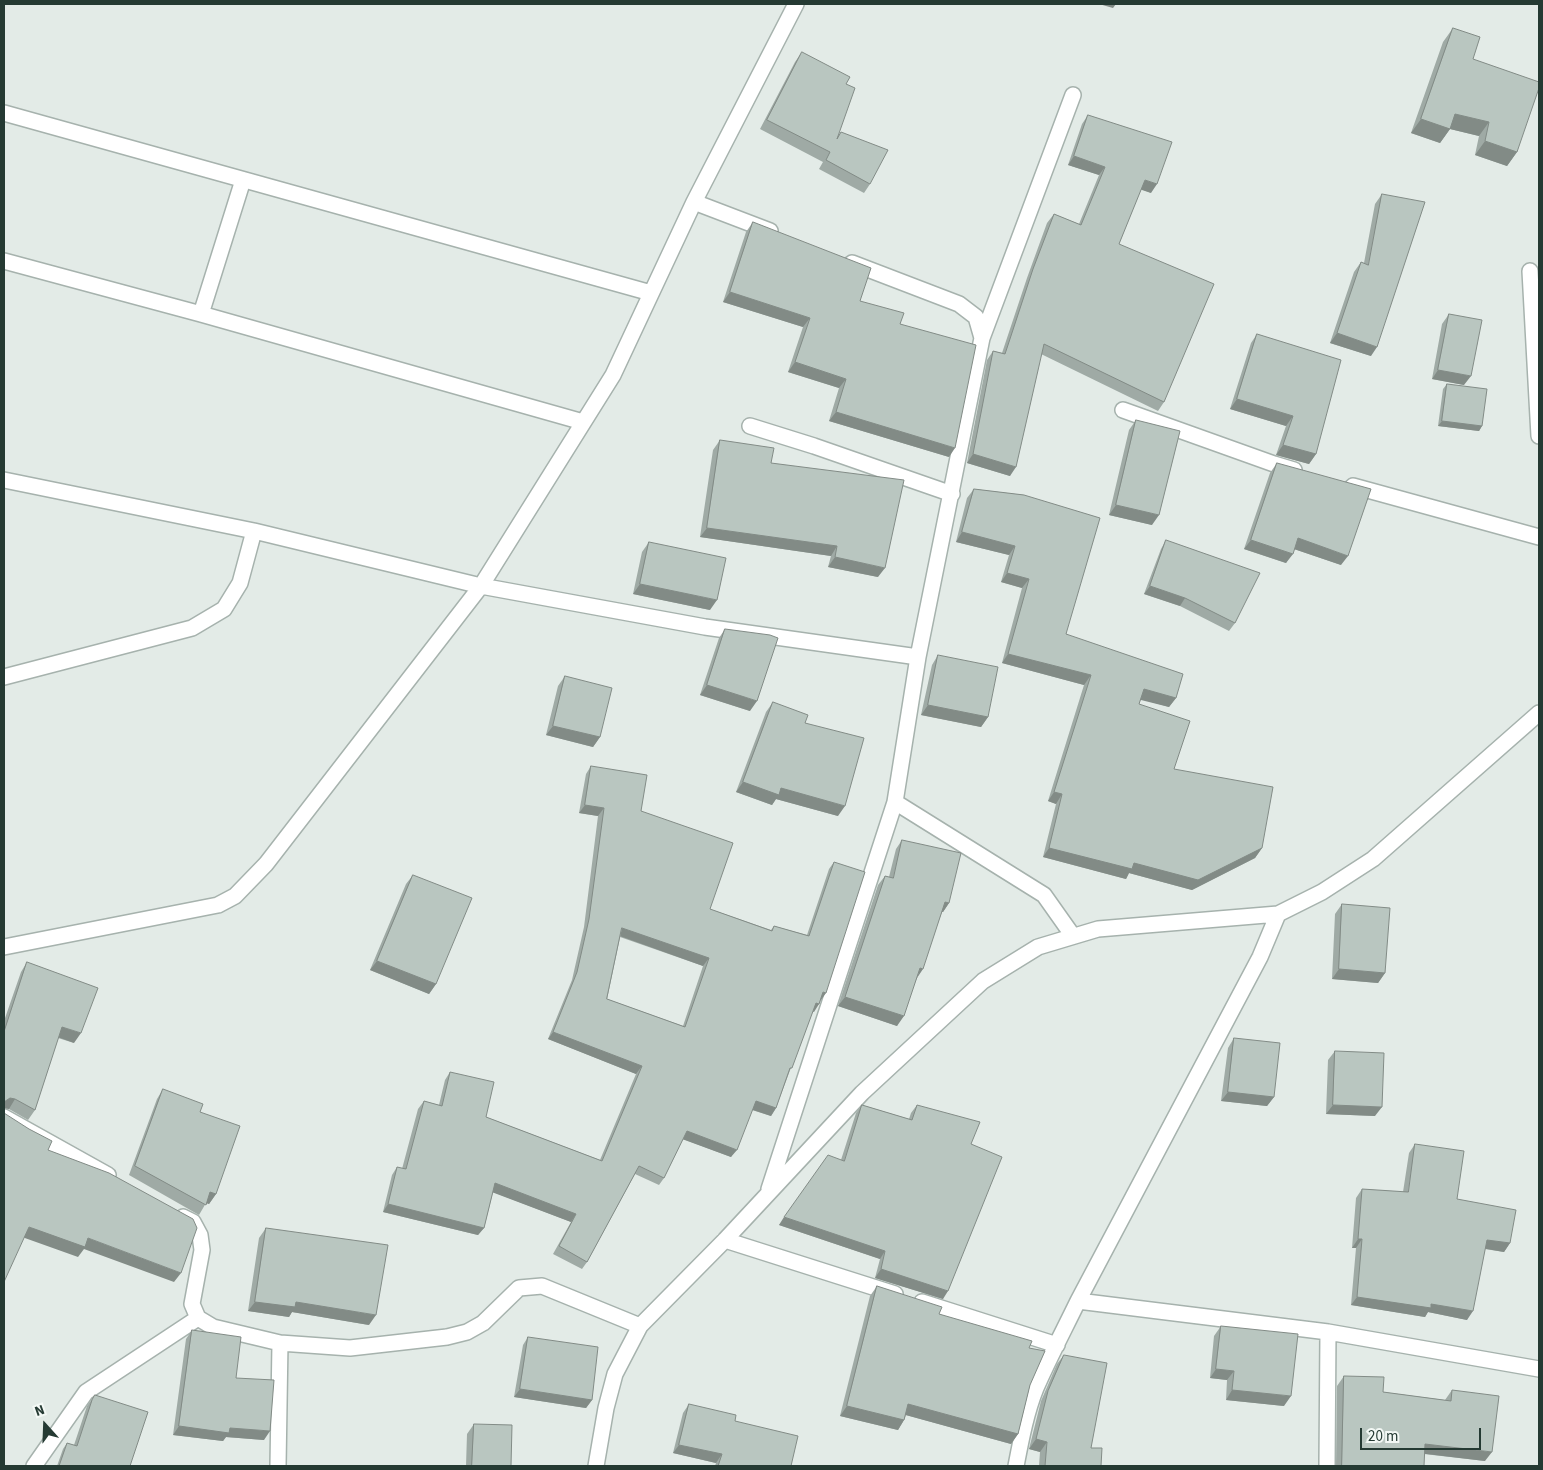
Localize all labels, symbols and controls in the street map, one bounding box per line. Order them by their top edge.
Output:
north arrow [20,1400,70,1450]
text: N [32,1400,48,1422]
scale bar [1363,1418,1484,1450]
text: 20 m [1368,1426,1398,1447]

